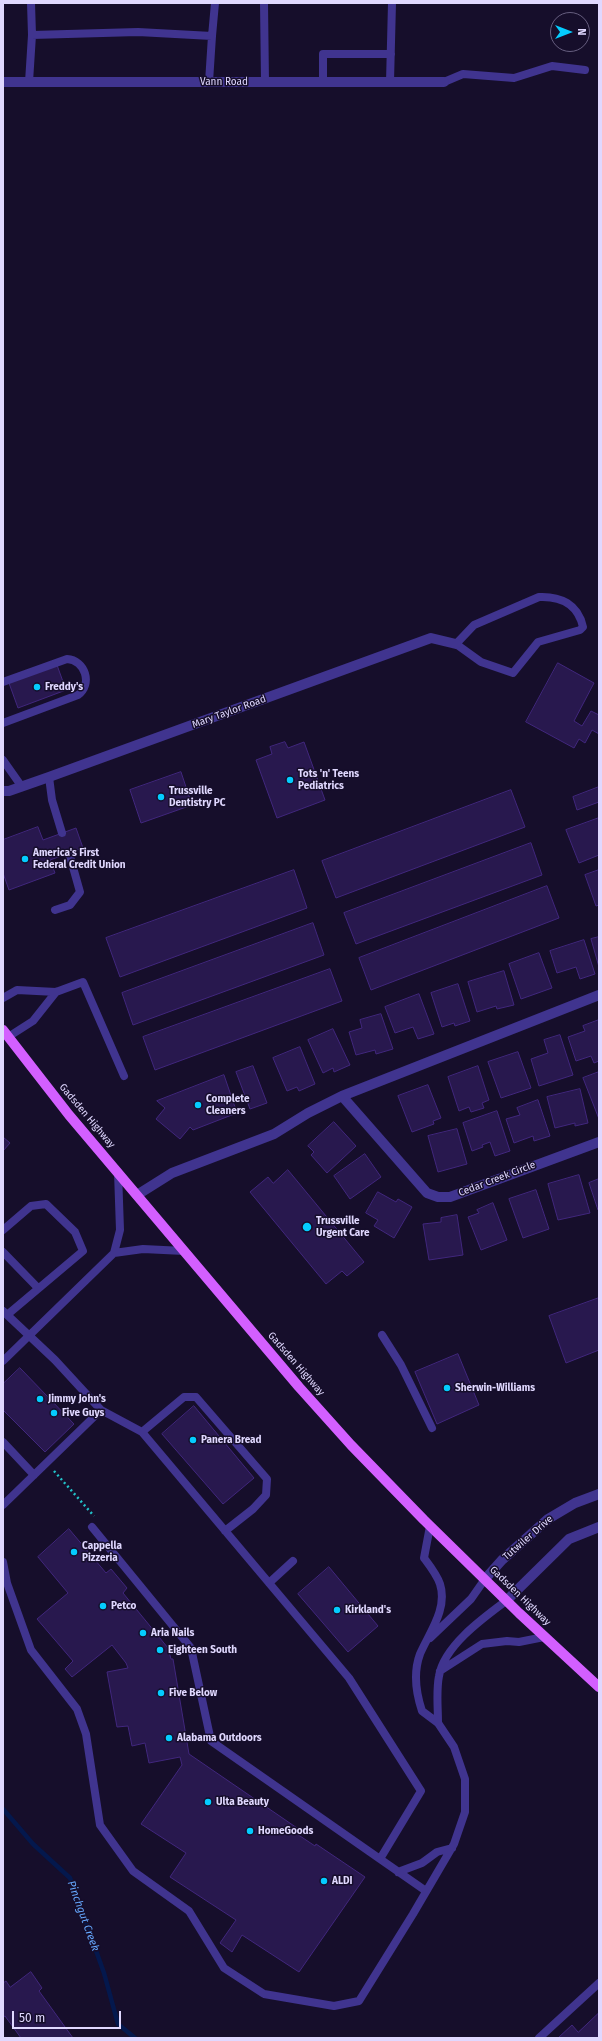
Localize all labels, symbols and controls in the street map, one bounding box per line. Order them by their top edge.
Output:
north arrow [550,12,590,52]
text: N [575,28,588,36]
street label: Vann Road [200,76,248,88]
place label: Freddy's [45,681,83,693]
marker: Freddy's [32,682,42,692]
street label: Mary Taylor Road [190,693,268,731]
place label: Tots 'n' Teens Pediatrics [298,768,359,792]
marker: Tots 'n' Teens Pediatrics [285,775,295,785]
place label: Trussville Dentistry PC [169,785,225,808]
marker: Trussville Dentistry PC [156,792,166,802]
place label: America's First Federal Credit Union [33,847,126,870]
marker: America's First Federal Credit Union [20,854,30,864]
street label: Gadsden Highway [57,1081,117,1151]
place label: Complete Cleaners [206,1093,249,1116]
marker: Complete Cleaners [193,1100,203,1110]
street label: Cedar Creek Circle [457,1159,537,1199]
place label: Trussville Urgent Care [316,1215,370,1238]
marker: Trussville Urgent Care [301,1221,313,1233]
street label: Gadsden Highway [265,1330,327,1398]
place label: Sherwin-Williams [455,1382,535,1394]
marker: Sherwin-Williams [442,1383,452,1393]
place label: Jimmy John's [48,1393,106,1405]
marker: Jimmy John's [35,1394,45,1404]
place label: Five Guys [62,1407,104,1419]
marker: Five Guys [49,1408,59,1418]
place label: Panera Bread [201,1434,262,1446]
marker: Panera Bread [188,1435,198,1445]
street label: Tutwiler Drive [500,1513,556,1563]
place label: Cappella Pizzeria [82,1540,122,1564]
marker: Cappella Pizzeria [69,1547,79,1557]
street label: Gadsden Highway [487,1564,553,1628]
place label: Petco [111,1600,136,1612]
marker: Petco [98,1601,108,1611]
place label: Kirkland's [345,1604,391,1616]
marker: Kirkland's [332,1605,342,1615]
place label: Aria Nails [151,1627,194,1639]
marker: Aria Nails [138,1628,148,1638]
place label: Eighteen South [168,1644,237,1656]
marker: Eighteen South [155,1645,165,1655]
place label: Five Below [169,1687,217,1699]
marker: Five Below [156,1688,166,1698]
place label: Alabama Outdoors [177,1732,262,1744]
marker: Alabama Outdoors [164,1733,174,1743]
place label: Ulta Beauty [216,1796,269,1808]
marker: Ulta Beauty [203,1797,213,1807]
place label: HomeGoods [258,1825,313,1837]
marker: HomeGoods [245,1826,255,1836]
place label: ALDI [332,1875,352,1887]
marker: ALDI [319,1876,329,1886]
water label: Pinchgut Creek [64,1879,102,1953]
scale bar [14,2003,123,2029]
text: 50 m [19,2011,45,2025]

